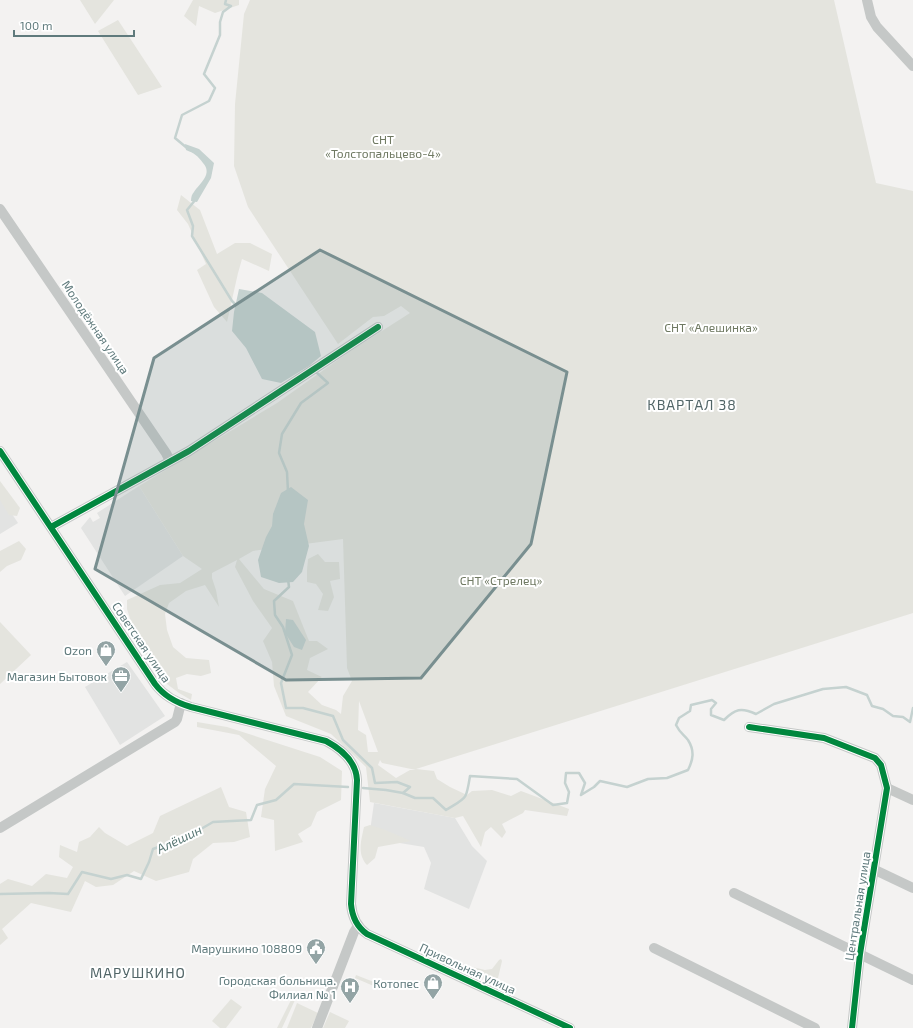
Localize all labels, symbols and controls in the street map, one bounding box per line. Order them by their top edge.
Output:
scale bar [14,12,134,38]
text: 100 m [20,18,52,32]
park label: СНТ «Толстопальцево-4» [325,132,441,160]
street label: Молодёжная улица [59,278,133,377]
park label: СНТ «Алешинка» [664,320,758,334]
district label: КВАРТАЛ 38 [647,396,737,413]
park label: СНТ «Стрелец» [460,573,543,587]
street label: Советская улица [109,599,174,685]
shop icon: Ozon [95,639,117,667]
place label: Ozon [64,643,92,657]
office icon: Магазин Бытовок [110,665,132,693]
place label: Магазин Бытовок [7,669,108,683]
water label: Алёшин [153,821,204,857]
street label: Центральная улица [841,850,874,962]
public building icon: Марушкино 108809 [305,937,327,965]
street label: Привольная улица [417,940,518,997]
place label: Марушкино 108809 [191,941,302,956]
district label: МАРУШКИНО [90,964,186,981]
shop icon: Котопес [422,972,444,1000]
place label: Городская больница. Филиал № 1 [219,973,336,1001]
hospital icon: Городская больница. Филиал № 1 [339,976,361,1004]
place label: Котопес [373,976,419,990]

